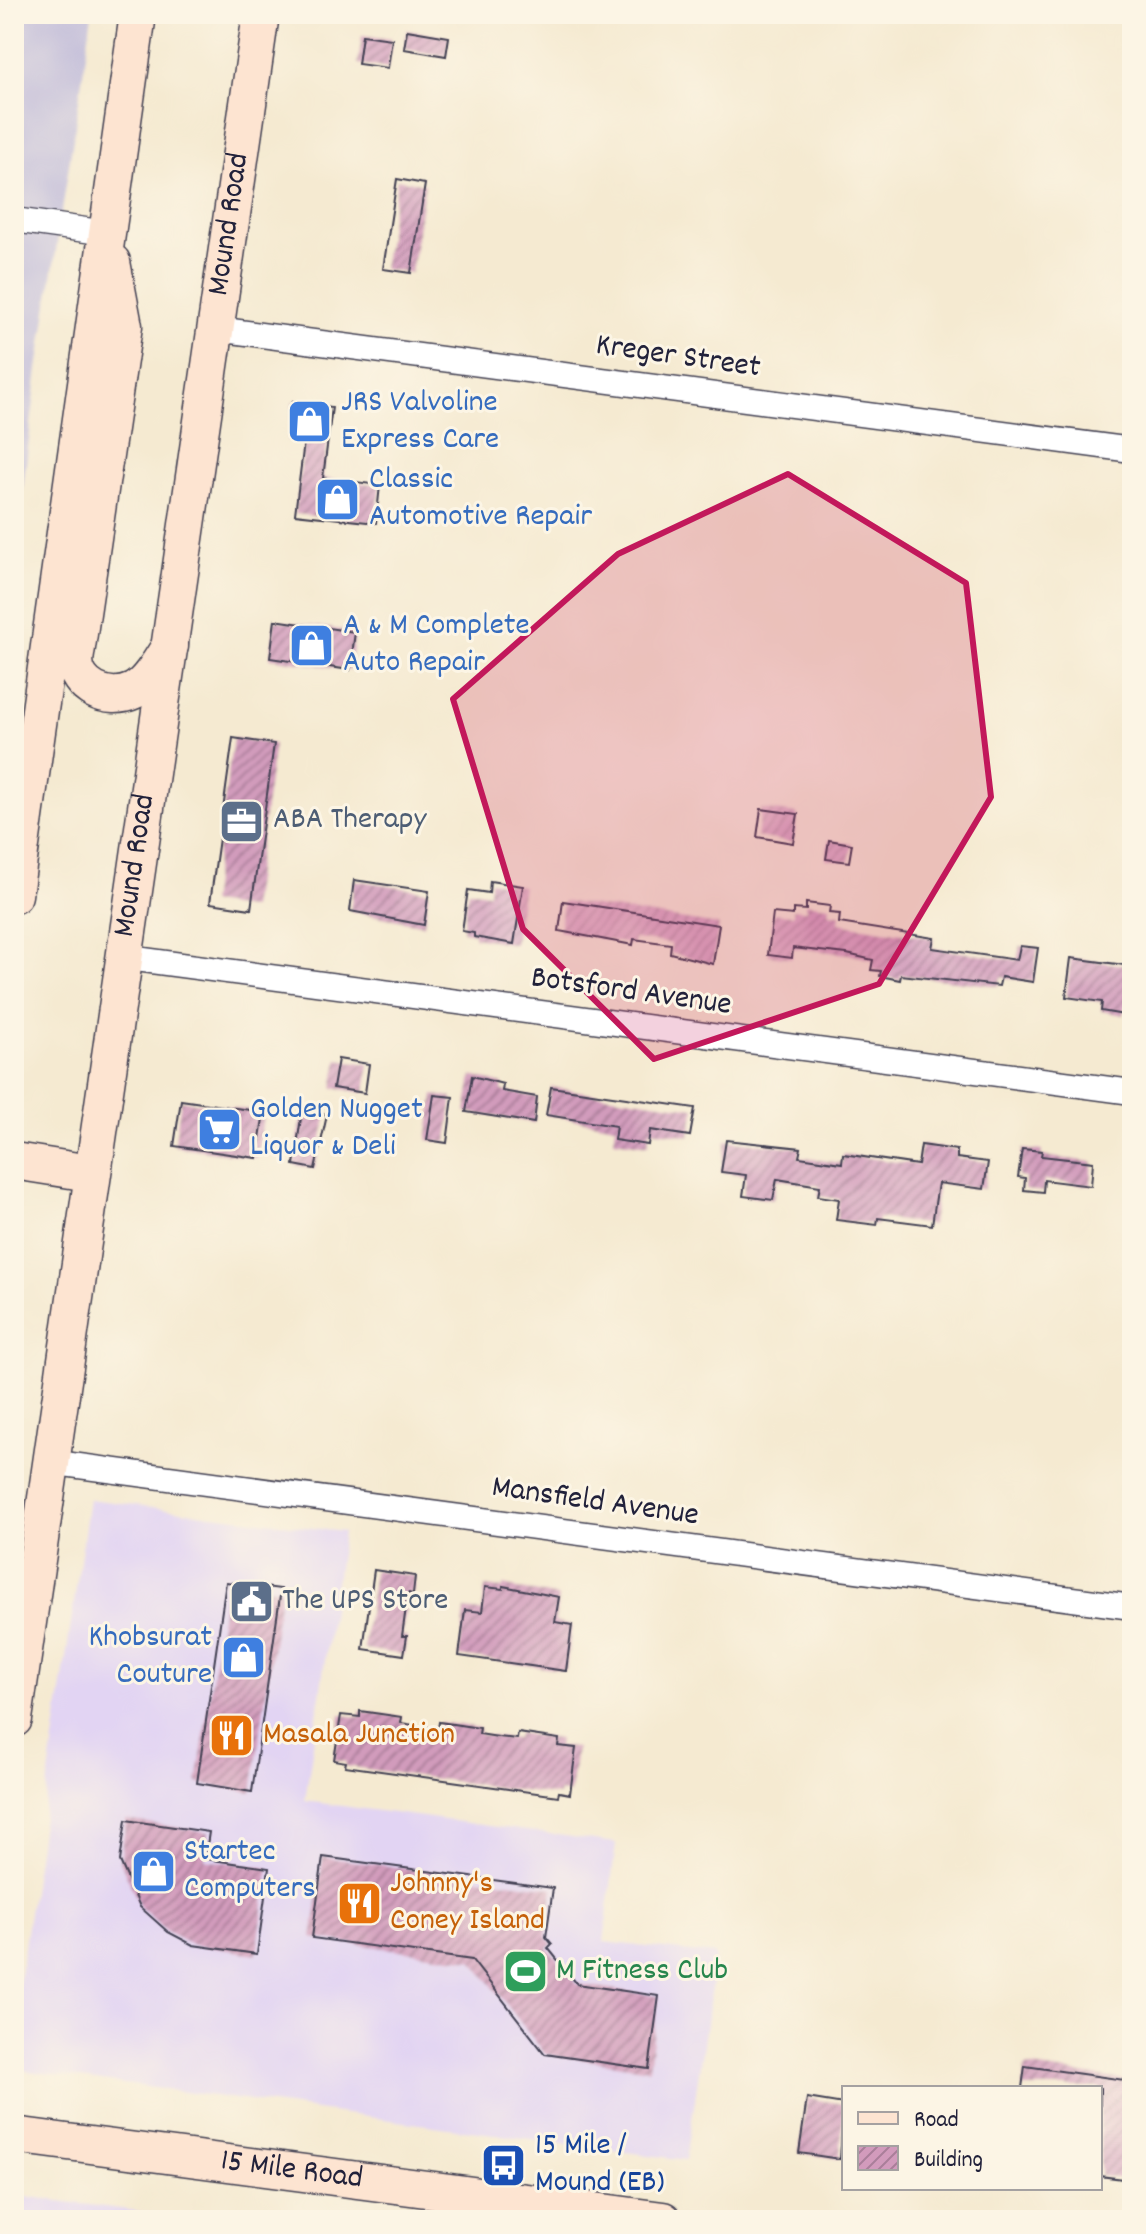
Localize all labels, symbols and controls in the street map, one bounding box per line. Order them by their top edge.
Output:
street label: Mound Road [197,150,263,299]
street label: Kreger Street [593,324,763,392]
place label: JRS Valvoline Express Care [341,381,499,464]
shop icon: JRS Valvoline Express Care [286,398,334,446]
place label: Classic Automotive Repair [369,458,592,541]
shop icon: Classic Automotive Repair [314,475,362,523]
place label: A & M Complete Auto Repair [343,604,530,687]
shop icon: A & M Complete Auto Repair [288,621,336,669]
street label: Mound Road [103,791,169,940]
office icon: ABA Therapy [218,797,266,845]
place label: ABA Therapy [273,798,428,844]
street label: Botsford Avenue [528,956,734,1030]
place label: Golden Nugget Liquor & Deli [250,1088,423,1171]
supermarket icon: Golden Nugget Liquor & Deli [195,1105,243,1153]
street label: Mansfield Avenue [489,1466,701,1540]
public building icon: The UPS Store [227,1578,275,1626]
place label: The UPS Store [282,1579,448,1625]
place label: Khobsurat Couture [89,1616,212,1699]
shop icon: Khobsurat Couture [219,1633,267,1681]
restaurant icon: Masala Junction [208,1712,256,1760]
place label: Masala Junction [263,1713,455,1759]
place label: Startec Computers [184,1830,316,1913]
shop icon: Startec Computers [129,1847,177,1895]
place label: Johnny's Coney Island [390,1862,545,1945]
restaurant icon: Johnny's Coney Island [335,1879,383,1927]
sports icon: M Fitness Club [501,1948,549,1996]
place label: M Fitness Club [556,1949,728,1995]
legend [842,2086,1102,2190]
text: Road [914,2104,959,2138]
place label: 15 Mile / Mound (EB) [535,2124,665,2207]
street label: 15 Mile Road [218,2139,365,2203]
bus stop icon: 15 Mile / Mound (EB) [480,2141,528,2189]
text: Building [914,2144,983,2178]

